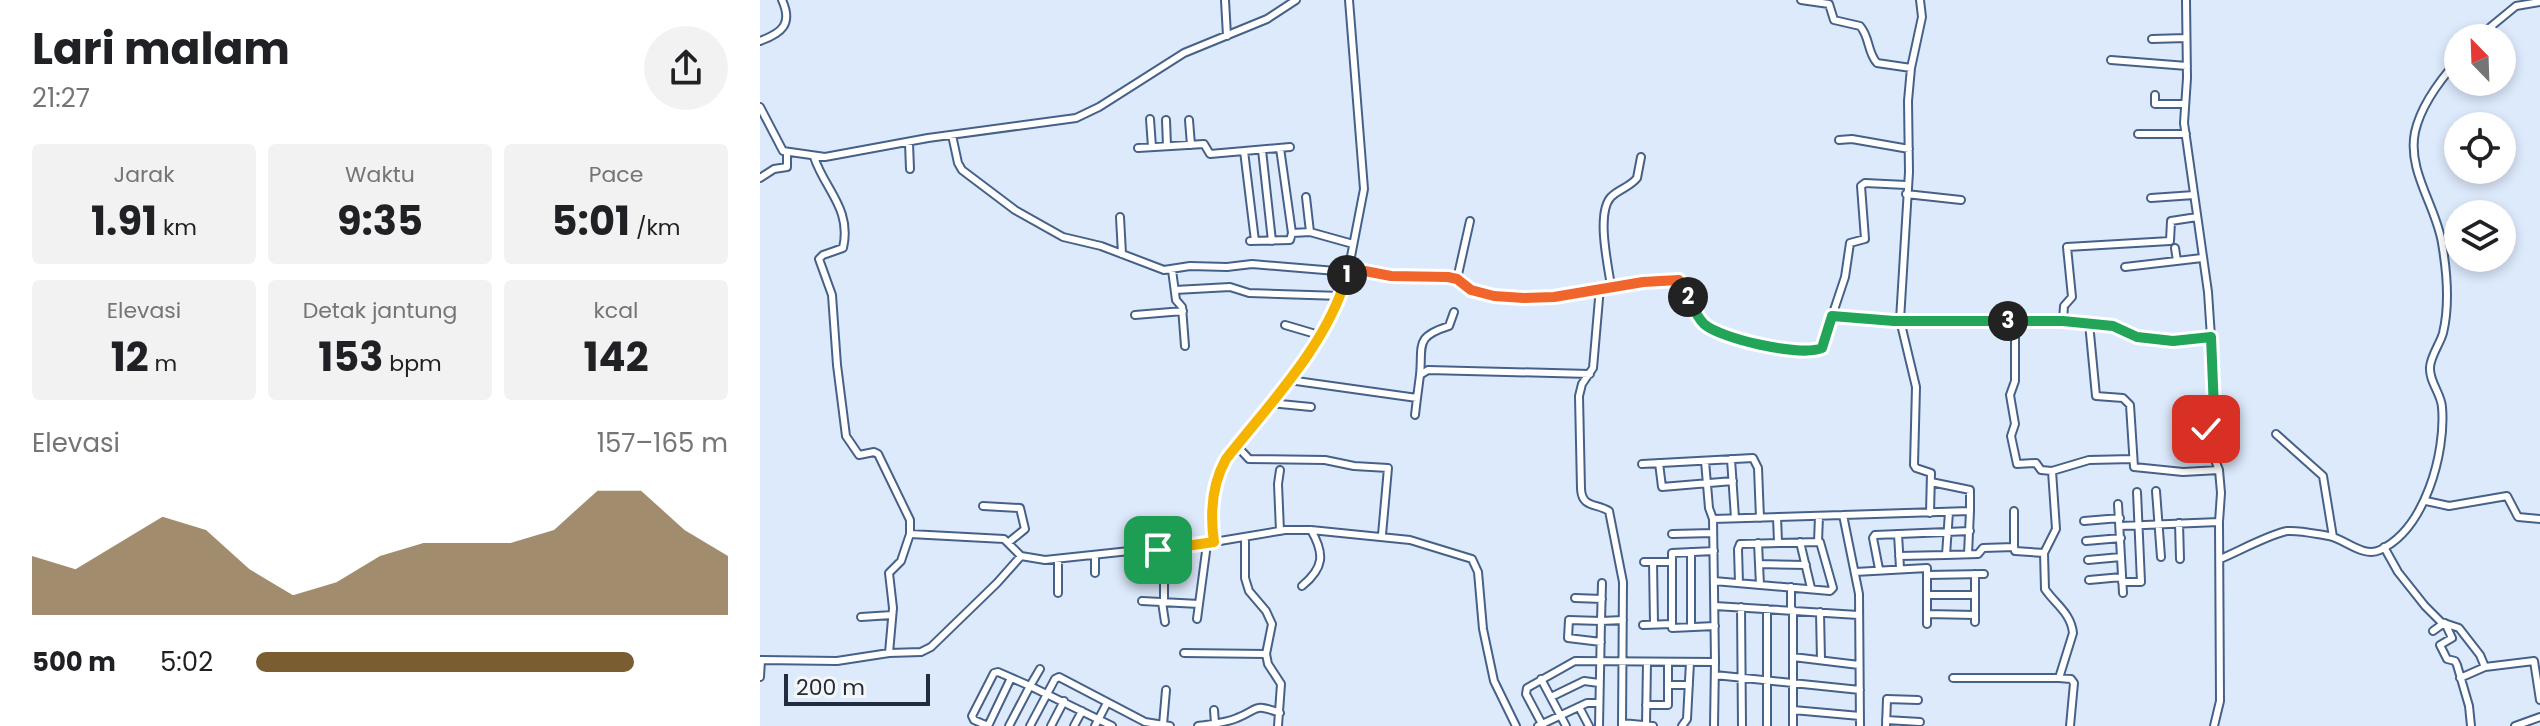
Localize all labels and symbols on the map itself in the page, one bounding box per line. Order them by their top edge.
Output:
north arrow [2444,24,2516,96]
pin: 1 [1327,255,1367,295]
pin: 2 [1668,277,1708,317]
pin: 3 [1988,301,2028,341]
pin [2172,395,2240,463]
pin [1124,516,1192,584]
scale bar [784,670,930,706]

